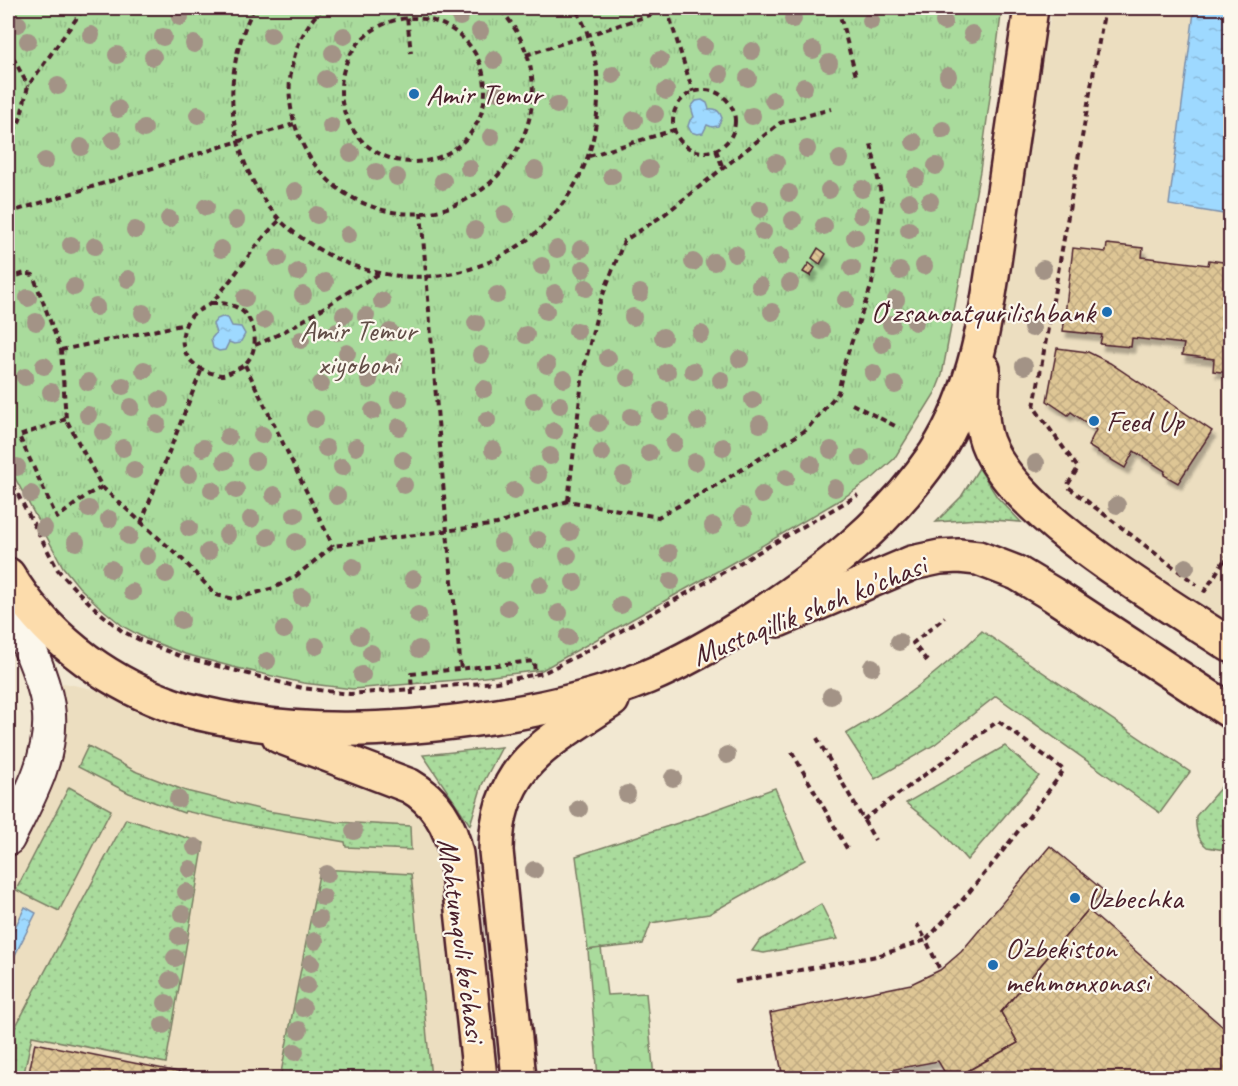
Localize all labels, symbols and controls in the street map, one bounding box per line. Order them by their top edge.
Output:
place label: Amir Temur [426,75,545,113]
marker: Amir Temur [407,87,421,101]
place label: Oʻzsanoatqurilishbank [871,293,1097,331]
marker: Oʻzsanoatqurilishbank [1100,305,1114,319]
park label: Amir Temur xiyoboni [300,311,419,383]
place label: Feed Up [1106,402,1185,440]
marker: Feed Up [1087,414,1101,428]
street label: Mustaqillik shoh ko'chasi [686,544,935,674]
street label: Mahtumquli ko'chasi [429,836,496,1048]
place label: Uzbechka [1087,879,1185,917]
marker: Uzbechka [1068,891,1082,905]
place label: O'zbekiston mehmonxonasi [1005,929,1153,1001]
marker: O'zbekiston mehmonxonasi [986,958,1000,972]

